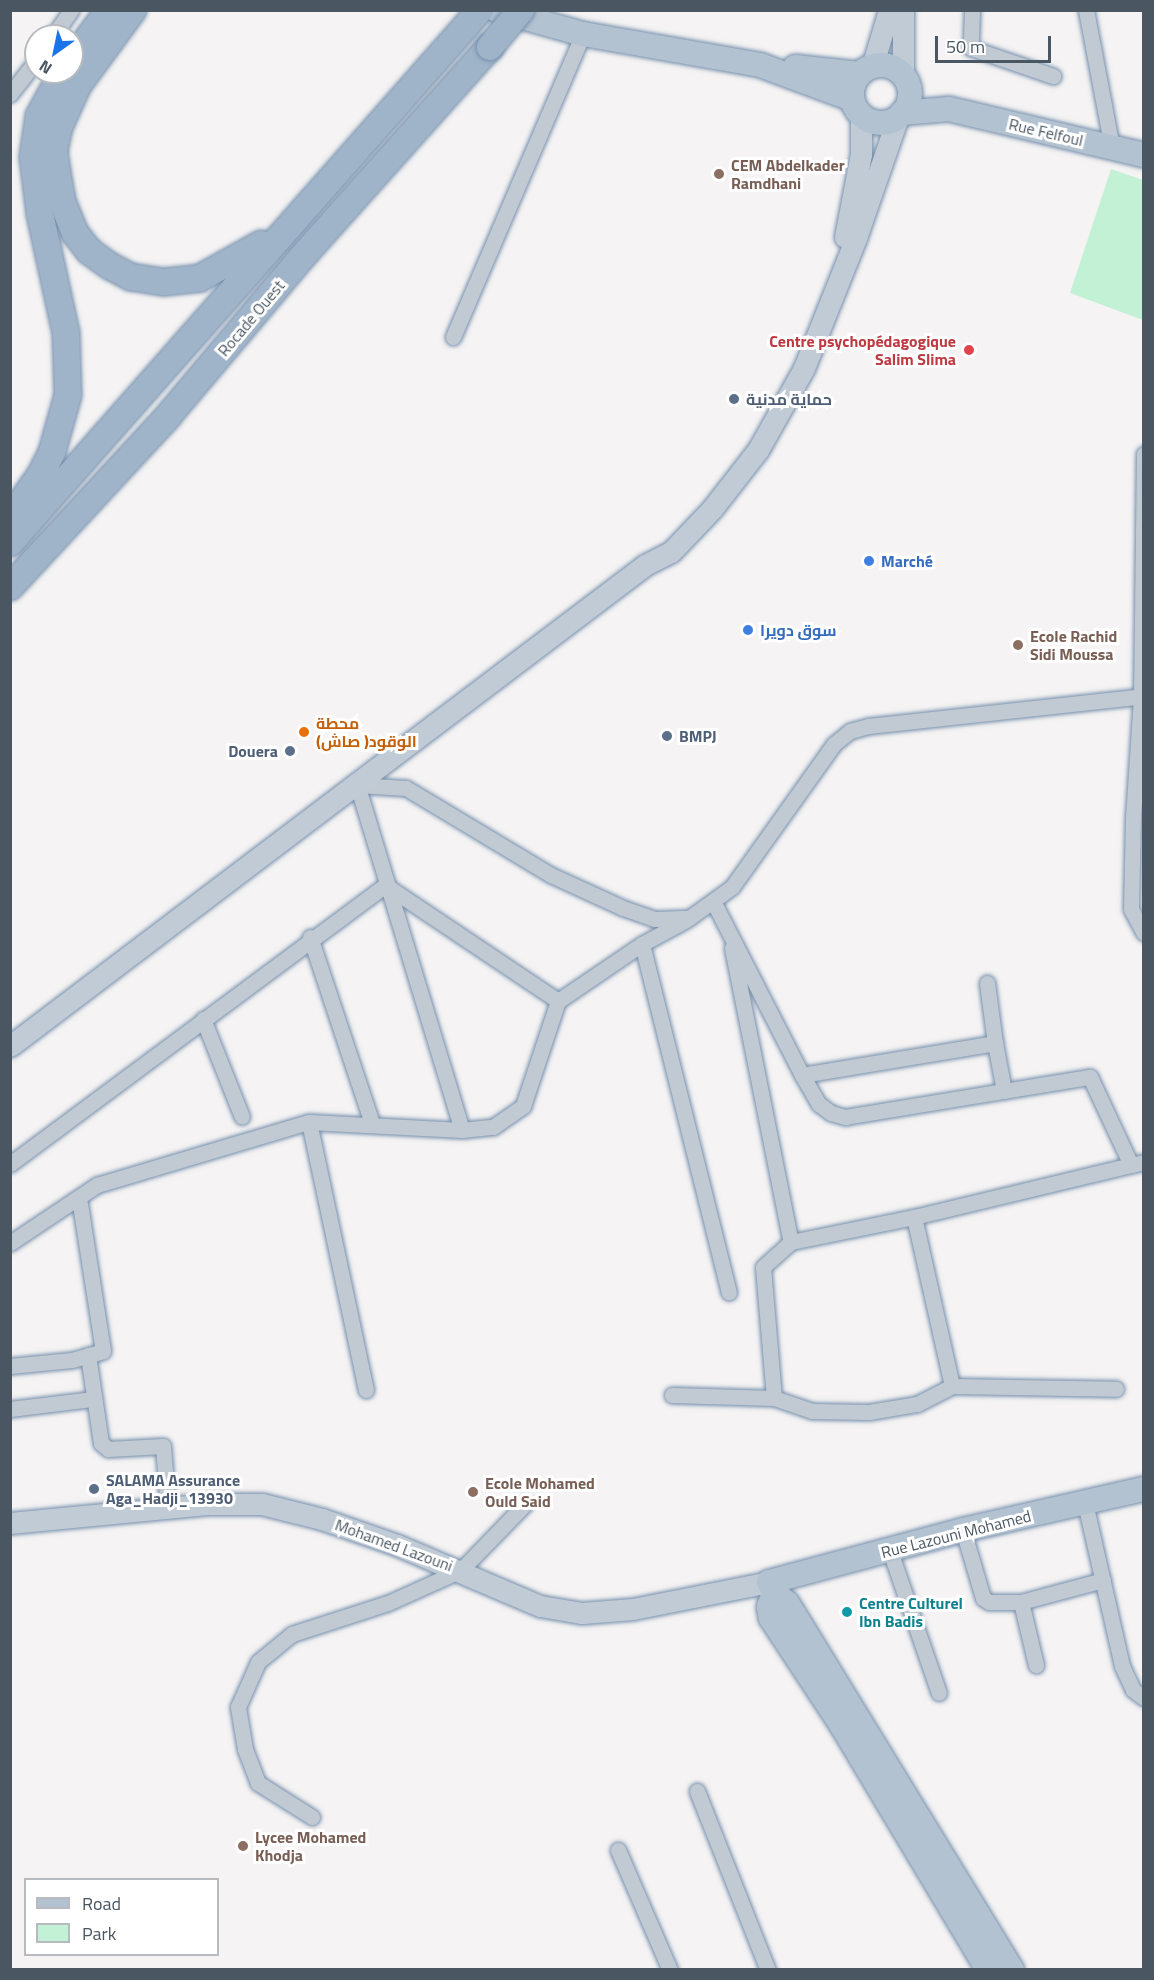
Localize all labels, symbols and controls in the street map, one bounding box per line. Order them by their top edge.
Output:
north arrow [24,24,84,84]
scale bar [938,24,1054,62]
text: 50 m [946,33,985,60]
text: N [34,54,56,81]
street label: Rue Felfoul [1007,114,1085,150]
place label: CEM Abdelkader Ramdhani [731,155,845,193]
marker: CEM Abdelkader Ramdhani [712,167,726,181]
street label: Rocade Ouest [214,276,288,360]
place label: Centre psychopédagogique Salim Slima [769,331,956,369]
marker: Centre psychopédagogique Salim Slima [960,341,978,359]
place label: حماية مدنية [746,389,832,409]
marker: حماية مدنية [727,392,741,406]
place label: Marché [881,551,933,571]
marker: Marché [862,554,876,568]
place label: سوق دويرا [760,620,836,640]
marker: سوق دويرا [741,623,755,637]
place label: Ecole Rachid Sidi Moussa [1030,626,1117,664]
marker: Ecole Rachid Sidi Moussa [1011,638,1025,652]
place label: محطة الوقود( صاش) [316,713,417,751]
marker: محطة الوقود( صاش) [297,725,311,739]
place label: BMPJ [679,726,717,746]
marker: BMPJ [660,729,674,743]
place label: Douera [228,741,278,761]
marker: Douera [283,744,297,758]
place label: SALAMA Assurance Aga_Hadji_13930 [106,1470,240,1508]
place label: Ecole Mohamed Ould Said [485,1473,595,1511]
marker: SALAMA Assurance Aga_Hadji_13930 [87,1482,101,1496]
marker: Ecole Mohamed Ould Said [466,1485,480,1499]
street label: Rue Lazouni Mohamed [879,1506,1033,1562]
street label: Mohamed Lazouni [333,1515,455,1575]
place label: Centre Culturel Ibn Badis [859,1593,963,1631]
marker: Centre Culturel Ibn Badis [840,1605,854,1619]
place label: Lycee Mohamed Khodja [255,1827,366,1865]
marker: Lycee Mohamed Khodja [236,1839,250,1853]
legend [24,1878,219,1956]
text: Road [82,1890,121,1917]
text: Park [82,1920,116,1947]

